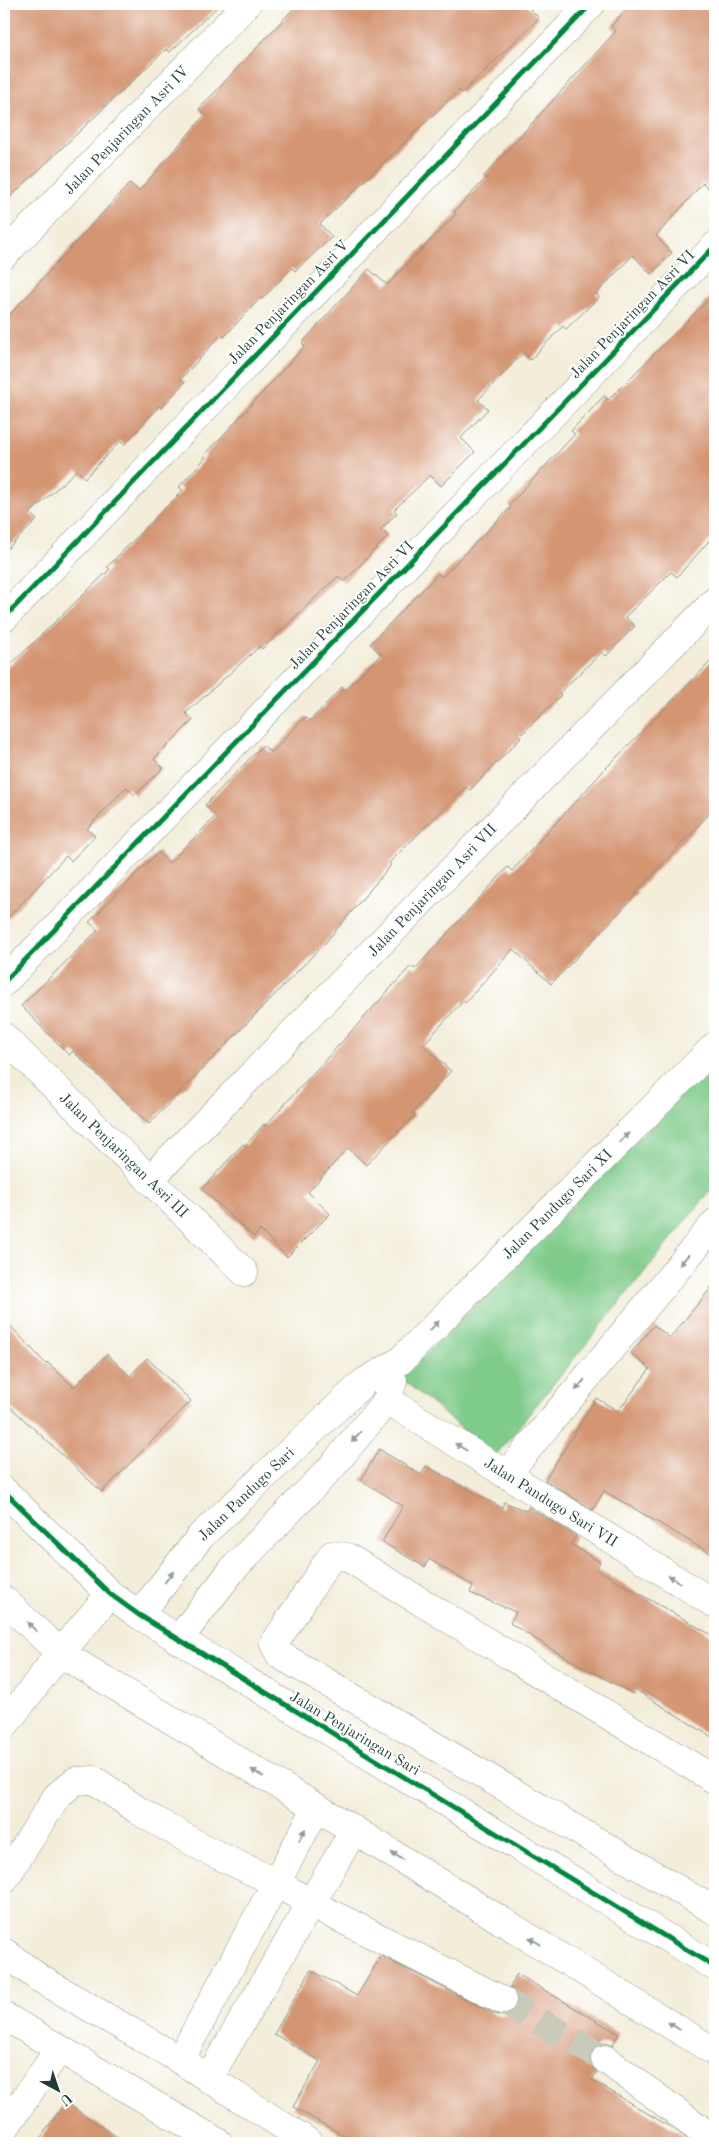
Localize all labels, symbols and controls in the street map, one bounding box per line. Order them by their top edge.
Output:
street label: Jalan Penjaringan Asri IV [62,64,192,198]
street label: Jalan Penjaringan Asri V [226,238,352,368]
street label: Jalan Penjaringan Asri VI [568,248,698,382]
street label: Jalan Penjaringan Asri VI [287,539,417,673]
street label: Jalan Penjaringan Asri VII [366,822,500,960]
street label: Jalan Penjaringan Asri III [56,1091,190,1221]
one-way arrow [617,1132,629,1144]
street label: Jalan Pandugo Sari XI [500,1147,616,1263]
one-way arrow [679,1253,690,1266]
one-way arrow [428,1321,440,1333]
one-way arrow [575,1378,586,1391]
one-way arrow [351,1430,362,1443]
one-way arrow [455,1442,468,1451]
street label: Jalan Pandugo Sari [196,1446,298,1545]
street label: Jalan Pandugo Sari VII [481,1456,620,1551]
one-way arrow [164,1570,174,1584]
one-way arrow [667,1574,680,1583]
one-way arrow [26,1621,38,1633]
street label: Jalan Penjaringan Sari [287,1690,422,1779]
one-way arrow [251,1769,264,1778]
one-way arrow [298,1828,306,1842]
one-way arrow [390,1852,403,1861]
one-way arrow [529,1937,542,1946]
one-way arrow [667,2022,680,2031]
north arrow [32,2064,82,2114]
text: U [57,2090,74,2108]

